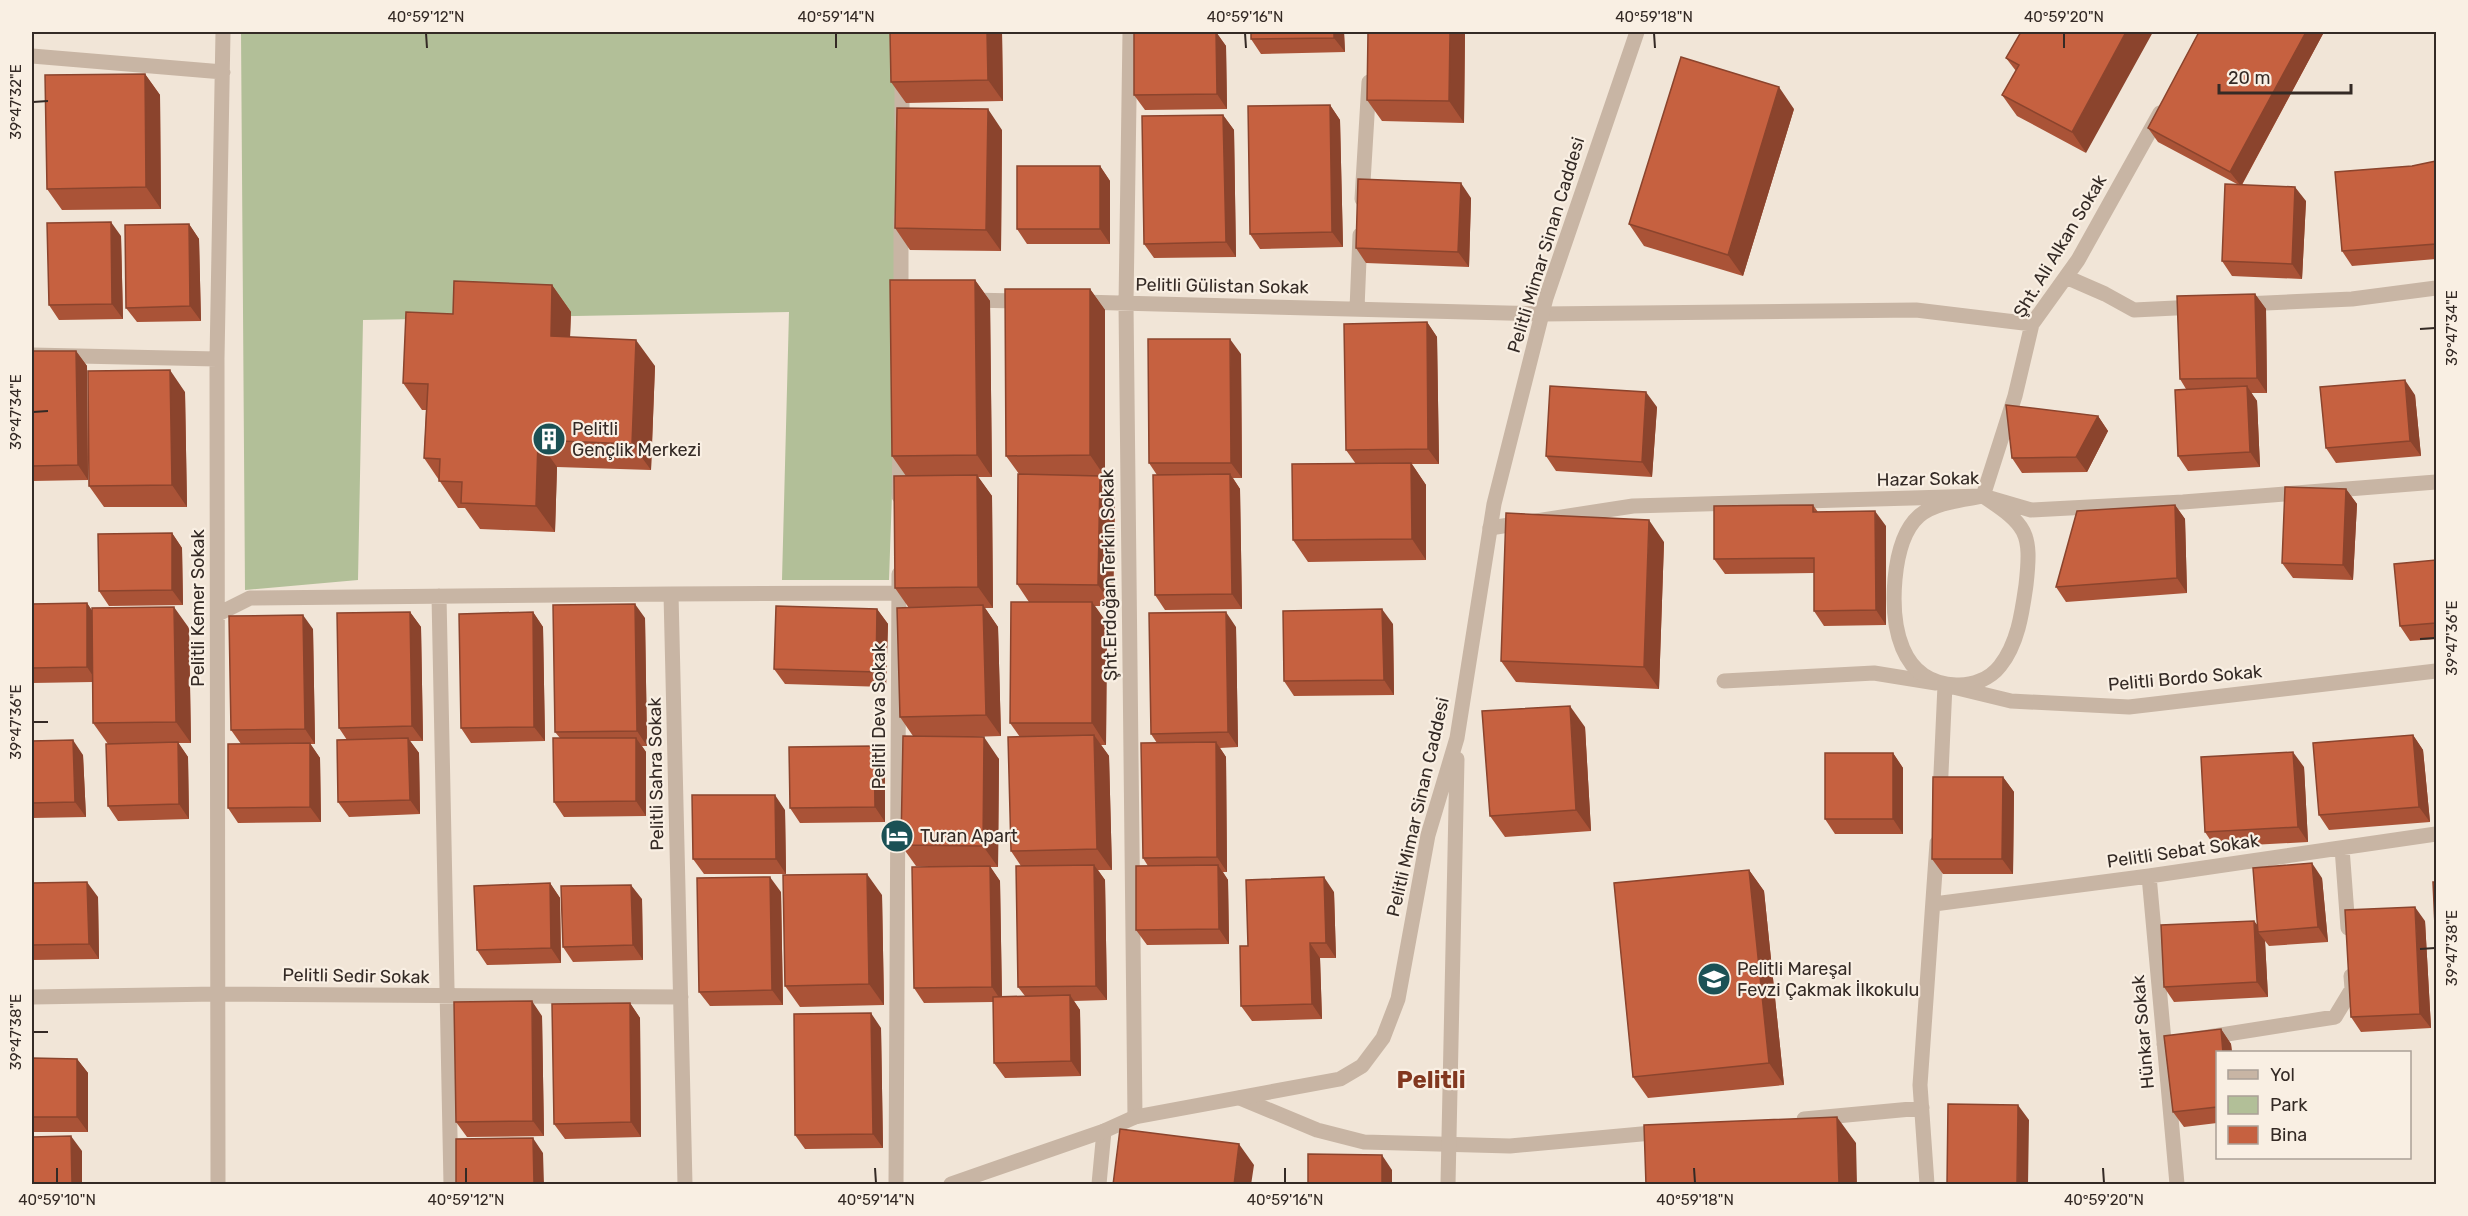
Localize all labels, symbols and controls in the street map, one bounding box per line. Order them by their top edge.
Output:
text: 40°59'12"N [388,8,465,26]
text: 40°59'14"N [797,8,875,26]
text: 40°59'16"N [1207,8,1283,26]
text: 40°59'18"N [1615,8,1693,26]
text: 40°59'20"N [2024,8,2104,26]
scale bar [2219,57,2351,95]
text: 39°47'32"E [7,64,25,140]
text: 20 m [2228,67,2270,89]
street label: Pelitli Mimar Sinan Caddesi [1503,134,1589,356]
street label: Şht. Ali Alkan Sokak [2009,170,2112,321]
street label: Pelitli Gülistan Sokak [1135,273,1310,299]
text: 39°47'34"E [2443,290,2461,366]
text: 39°47'34"E [7,374,25,450]
place label: Pelitli Gençlik Merkezi [572,418,701,461]
building icon: Pelitli Gençlik Merkezi [531,421,567,457]
street label: Hazar Sokak [1877,467,1980,491]
street label: Şht.Erdoğan Terkin Sokak [1096,468,1122,681]
street label: Pelitli Kemer Sokak [187,529,209,687]
text: 39°47'36"E [2443,600,2461,676]
street label: Pelitli Deva Sokak [868,642,890,789]
street label: Pelitli Bordo Sokak [2107,660,2264,696]
text: 39°47'36"E [7,684,25,760]
street label: Pelitli Mimar Sinan Caddesi [1382,695,1454,919]
street label: Pelitli Sahra Sokak [644,696,668,851]
hotel icon: Turan Apart [879,818,915,854]
place label: Turan Apart [920,825,1018,847]
street label: Pelitli Sebat Sokak [2105,829,2261,873]
text: 39°47'38"E [2443,910,2461,986]
place label: Pelitli Mareşal Fevzi Çakmak İlkokulu [1737,958,1919,1001]
school or university icon: Pelitli Mareşal Fevzi Çakmak İlkokulu [1696,961,1732,997]
street label: Pelitli Sedir Sokak [282,964,431,988]
street label: Hünkar Sokak [2127,973,2159,1090]
text: 39°47'38"E [7,994,25,1070]
legend [2216,1051,2411,1159]
text: Yol [2270,1064,2295,1086]
district label: Pelitli [1397,1066,1466,1094]
text: Park [2270,1094,2308,1116]
text: Bina [2270,1124,2307,1146]
text: 40°59'10"N [18,1191,96,1209]
text: 40°59'12"N [428,1191,505,1209]
text: 40°59'14"N [837,1191,915,1209]
text: 40°59'16"N [1247,1191,1323,1209]
text: 40°59'18"N [1656,1191,1734,1209]
text: 40°59'20"N [2064,1191,2144,1209]

